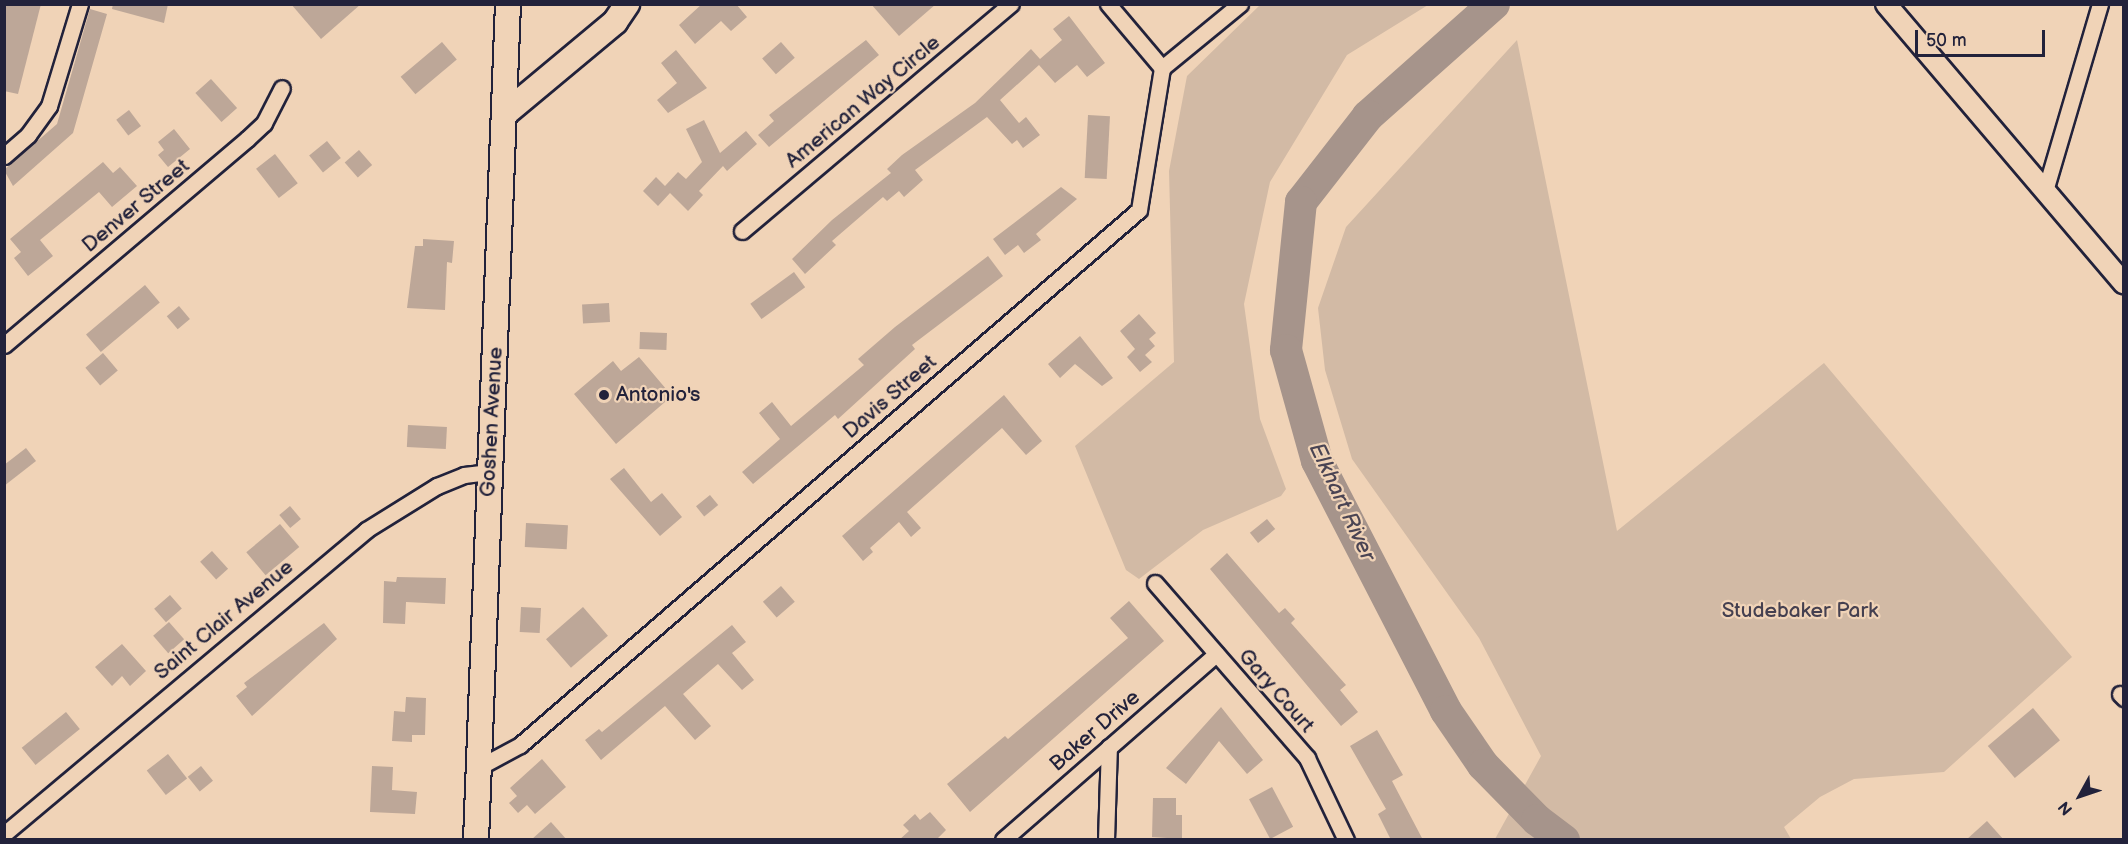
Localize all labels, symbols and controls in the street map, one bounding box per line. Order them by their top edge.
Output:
scale bar [1918,18,2048,56]
street label: American Way Circle [780,29,946,175]
text: 50 m [1926,30,1967,51]
street label: Denver Street [77,154,195,258]
street label: Goshen Avenue [475,346,509,498]
street label: Davis Street [838,350,942,444]
place label: Antonio's [616,382,700,408]
marker: Antonio's [597,388,611,402]
water label: Elkhart River [1303,439,1381,565]
street label: Saint Clair Avenue [149,555,299,685]
park label: Studebaker Park [1722,598,1878,624]
street label: Gary Court [1232,643,1320,739]
street label: Baker Drive [1045,685,1145,777]
north arrow [2050,766,2110,826]
text: N [2055,797,2077,819]

